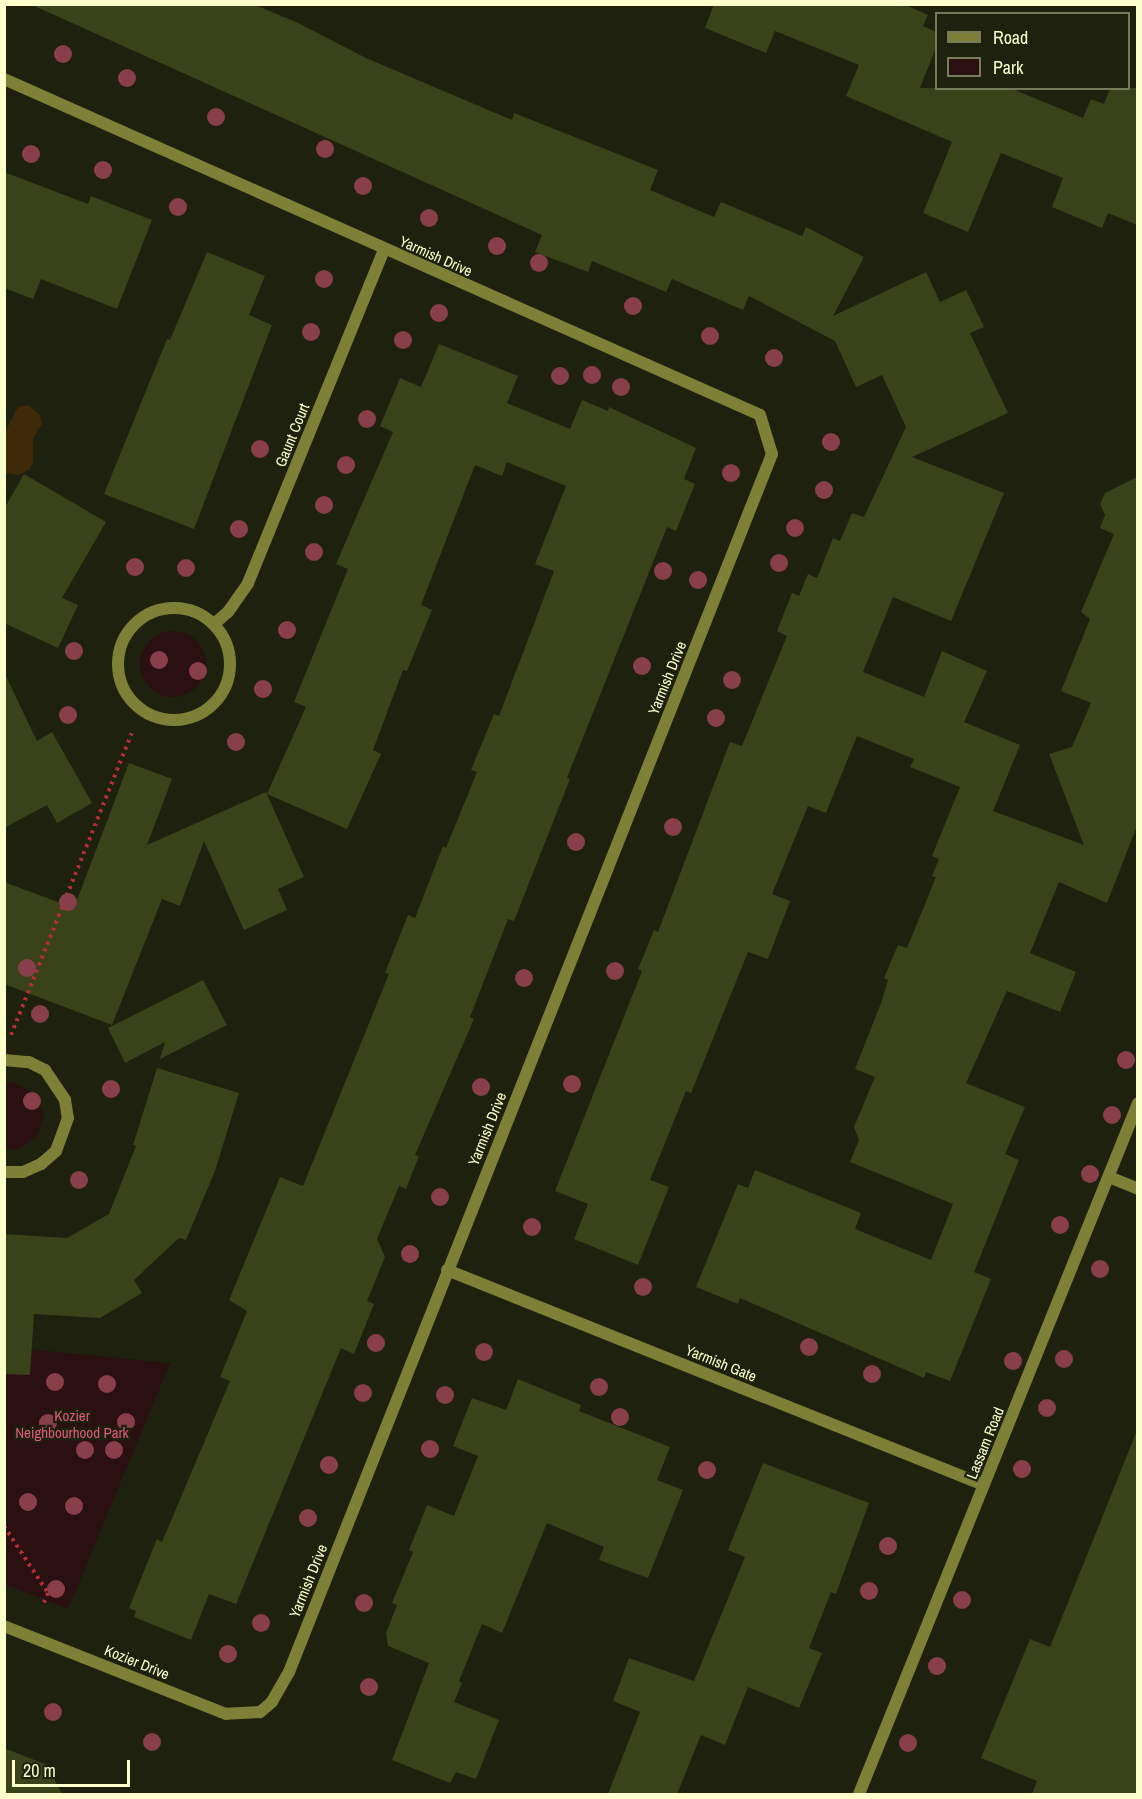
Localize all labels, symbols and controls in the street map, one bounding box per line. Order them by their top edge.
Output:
legend [935,12,1130,90]
text: Road [993,25,1028,50]
text: Park [993,55,1023,80]
street label: Yarmish Drive [397,232,475,280]
street label: Gaunt Court [271,401,313,469]
street label: Yarmish Drive [644,639,690,717]
street label: Yarmish Drive [464,1090,510,1168]
street label: Yarmish Gate [683,1341,759,1385]
street label: Lassam Road [962,1404,1008,1482]
park label: Kozier Neighbourhood Park [15,1406,129,1441]
street label: Yarmish Drive [285,1542,331,1620]
street label: Kozier Drive [102,1641,172,1683]
scale bar [15,1748,134,1786]
text: 20 m [23,1758,56,1783]

